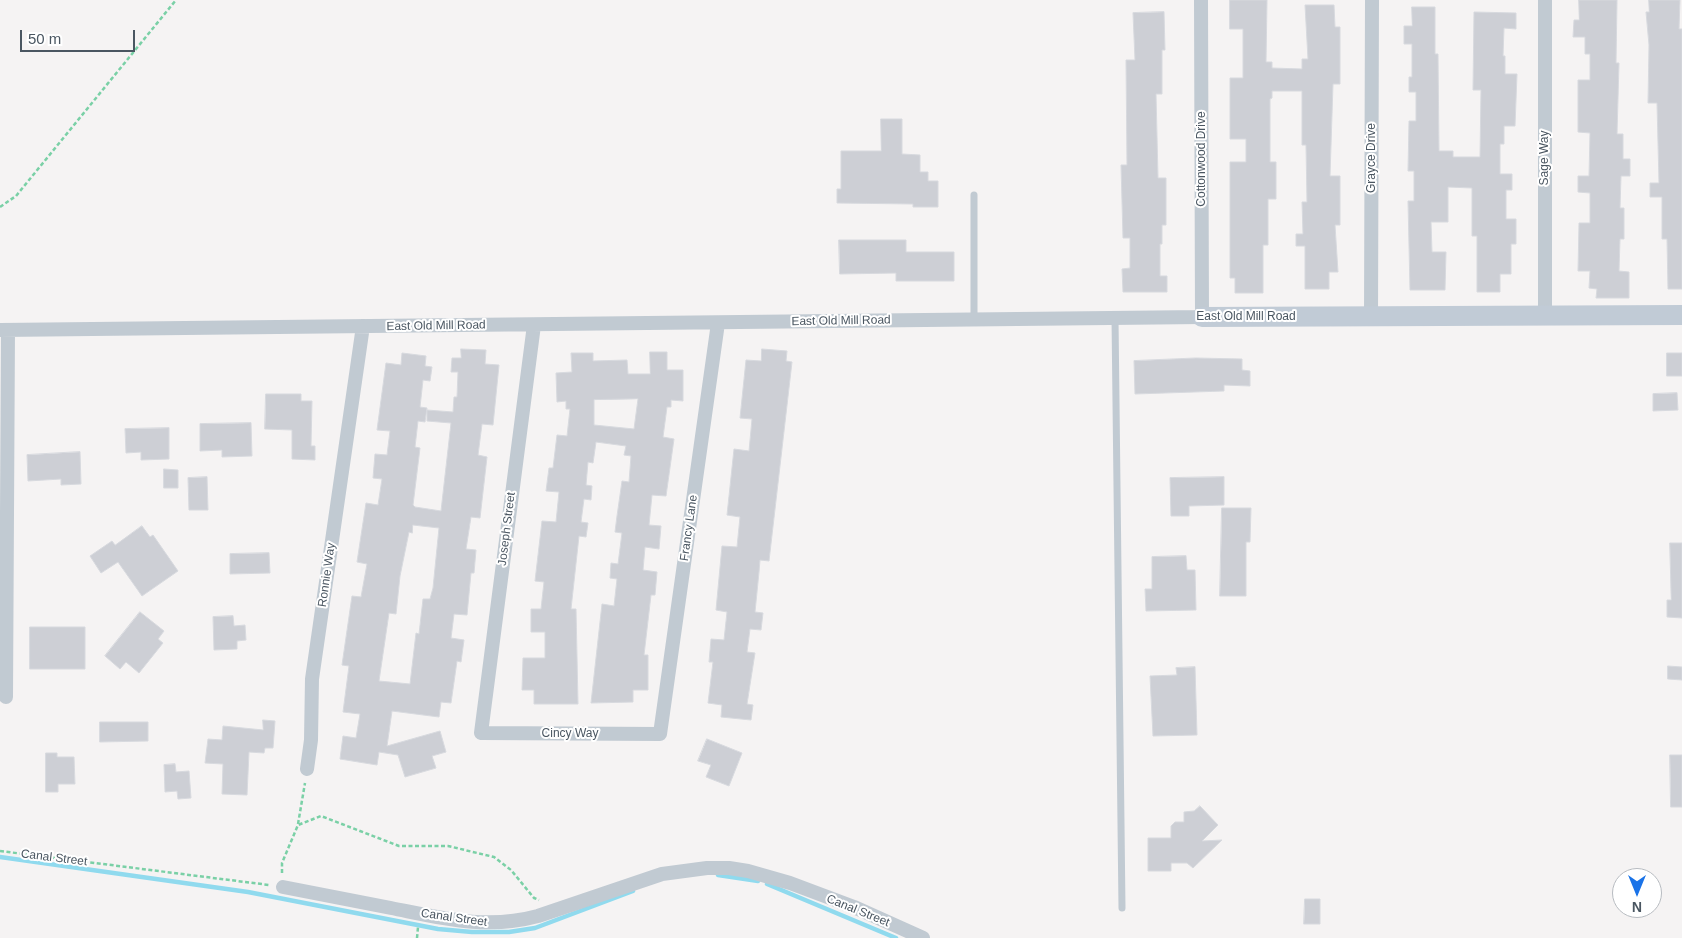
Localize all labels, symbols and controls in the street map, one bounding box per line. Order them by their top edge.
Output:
scale bar [22,20,138,52]
text: 50 m [28,30,61,47]
street label: Cottonwood Drive [1195,111,1209,207]
street label: Grayce Drive [1365,123,1379,193]
street label: Sage Way [1538,131,1552,185]
street label: East Old Mill Road [1196,310,1296,324]
street label: East Old Mill Road [791,313,891,329]
street label: East Old Mill Road [386,318,486,334]
street label: Joseph Street [495,491,519,567]
street label: Francy Lane [677,494,701,562]
street label: Ronnie Way [315,542,339,608]
street label: Cincy Way [542,727,598,741]
street label: Canal Street [20,847,88,869]
north arrow [1612,868,1662,918]
street label: Canal Street [824,892,892,930]
text: N [1632,899,1642,915]
street label: Canal Street [420,906,488,930]

